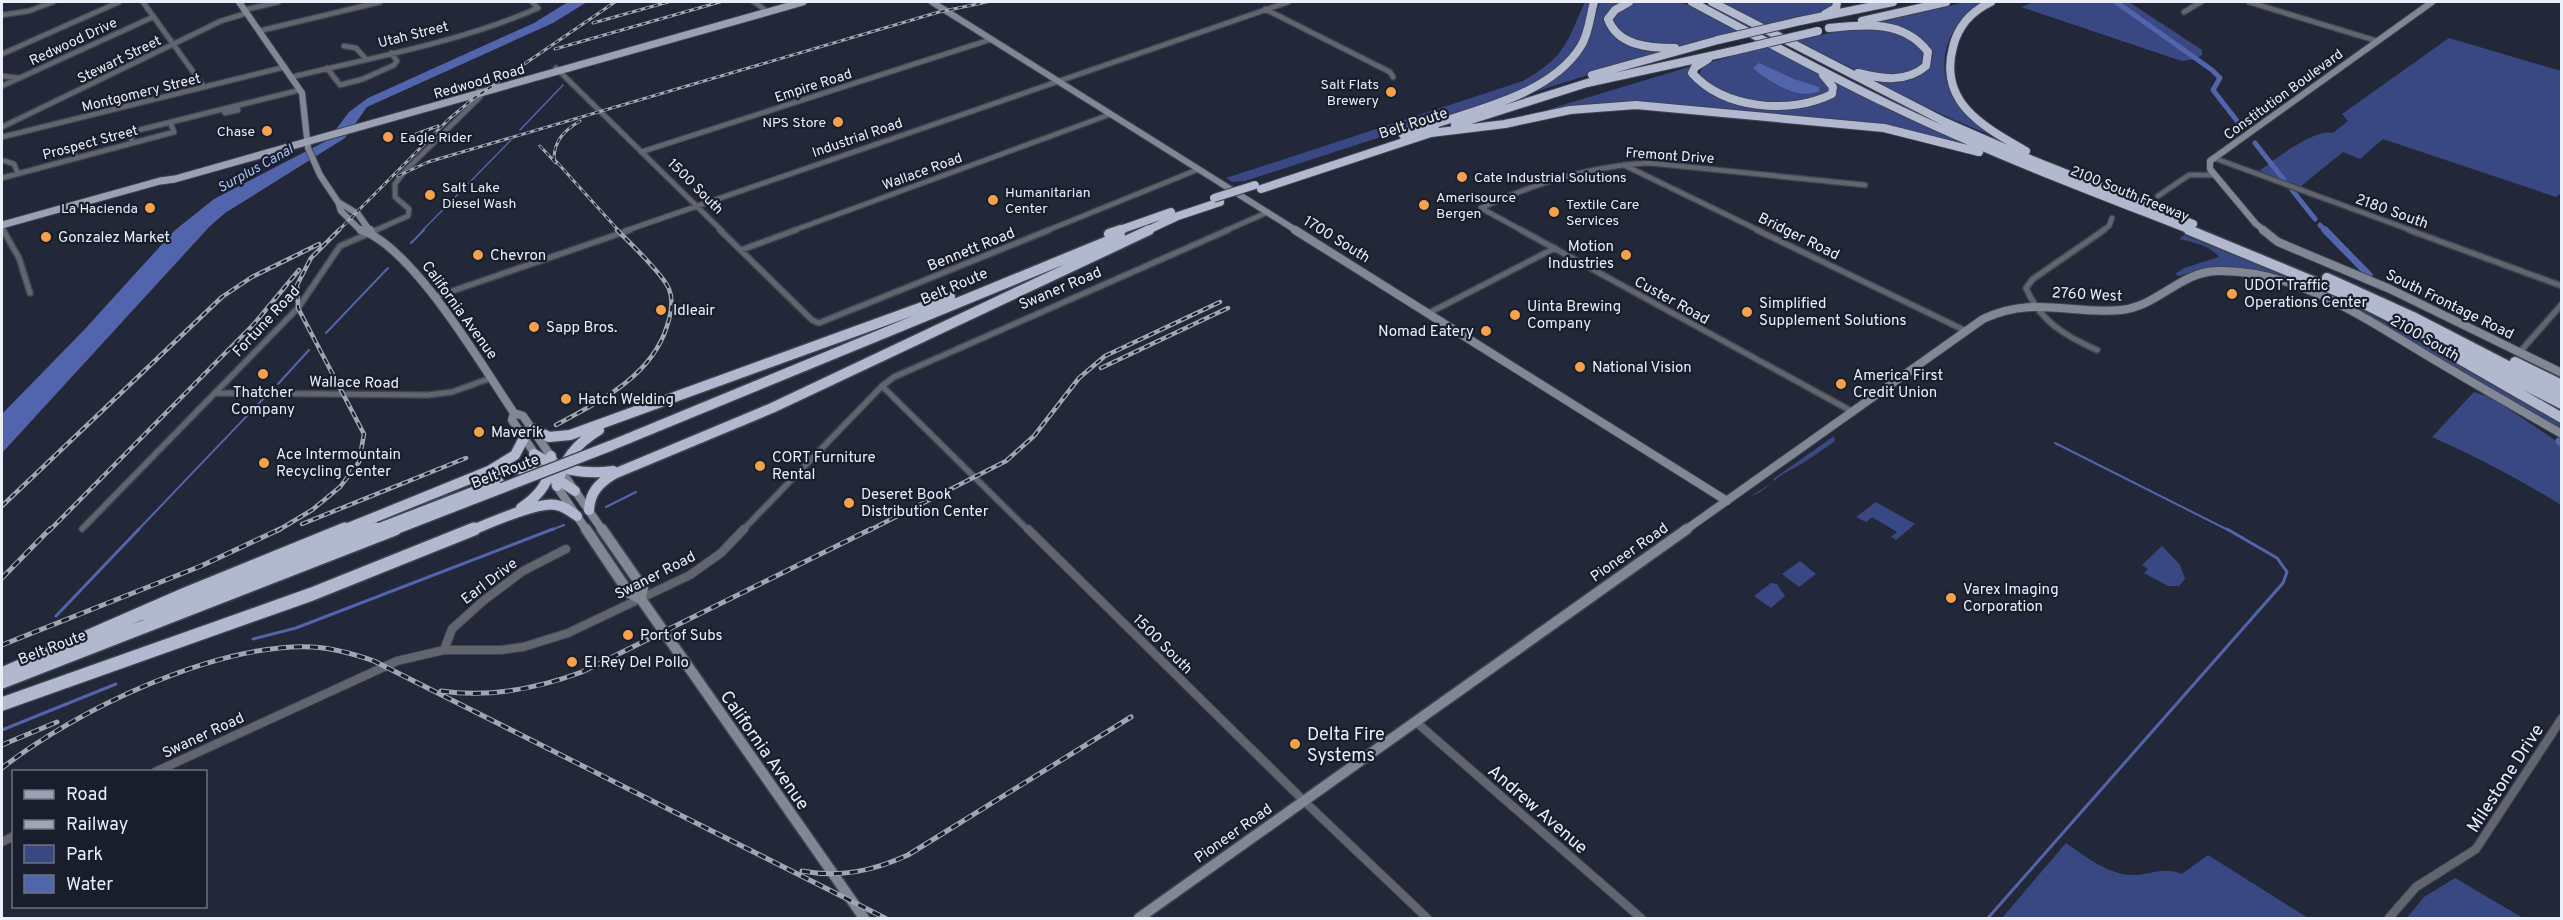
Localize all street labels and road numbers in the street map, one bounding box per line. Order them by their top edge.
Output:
street label: Redwood Drive [27,15,120,70]
street label: Utah Street [376,19,450,52]
street label: Stewart Street [75,33,164,88]
street label: Constitution Boulevard [2221,46,2347,144]
street label: Redwood Road [432,61,527,104]
street label: Empire Road [773,66,854,107]
street label: Montgomery Street [80,70,203,116]
street label: Belt Route [1377,104,1450,144]
street label: Industrial Road [810,115,905,162]
street label: Prospect Street [41,123,140,164]
street label: Fremont Drive [1625,145,1715,168]
street label: Wallace Road [880,150,965,195]
street label: 1500 South [664,156,726,218]
street label: 2100 South Freeway [2068,163,2191,226]
street label: 2180 South [2352,190,2431,234]
street label: Bridger Road [1754,209,1842,265]
street label: 1700 South [1299,212,1373,268]
street label: Bennett Road [925,224,1018,277]
street label: California Avenue [417,258,501,364]
street label: Swaner Road [1016,263,1105,315]
street label: Belt Route [918,265,991,310]
street label: South Frontage Road [2382,266,2517,345]
street label: Custer Road [1630,273,1712,330]
street label: Fortune Road [229,282,305,362]
street label: 2760 West [2051,284,2123,307]
street label: 2100 South [2386,312,2462,367]
street label: Wallace Road [309,373,399,394]
street label: Belt Route [469,451,542,494]
street label: Pioneer Road [1587,519,1673,587]
street label: Swaner Road [612,548,699,605]
street label: Earl Drive [458,555,522,610]
street label: 1500 South [1128,611,1196,679]
street label: Belt Route [16,627,89,670]
street label: California Avenue [714,687,814,815]
street label: Swaner Road [160,709,248,764]
street label: Milestone Drive [2463,720,2550,838]
street label: Andrew Avenue [1482,760,1592,860]
street label: Pioneer Road [1191,800,1277,868]

